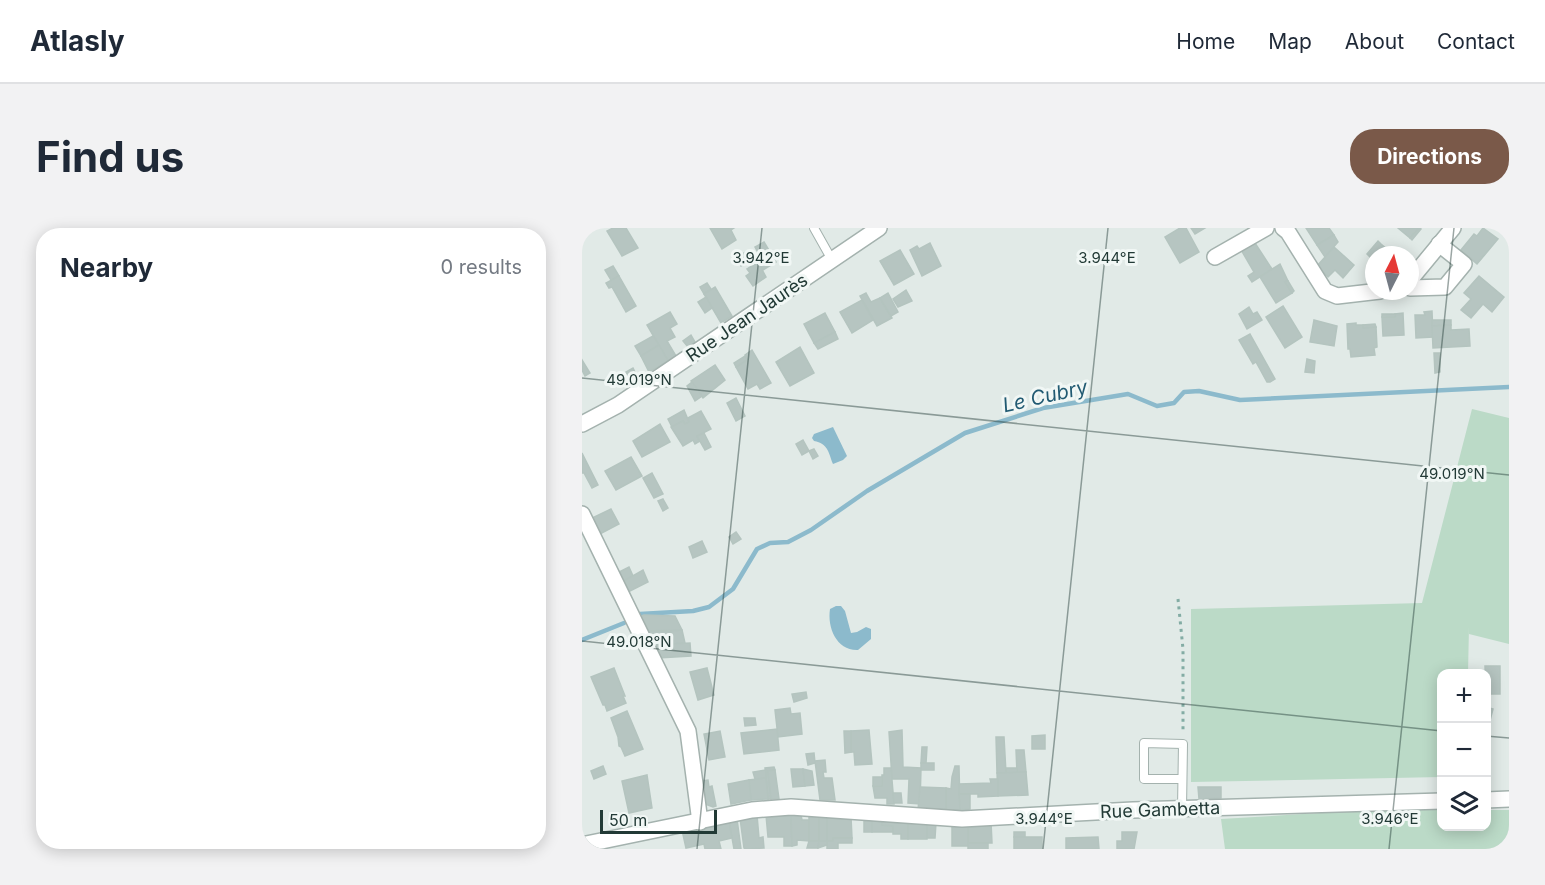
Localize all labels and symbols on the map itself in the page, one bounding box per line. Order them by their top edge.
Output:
north arrow [1365,246,1419,300]
text: 3.942°E [732,248,790,267]
text: 3.944°E [1078,248,1136,267]
street label: Rue Jean Jaurès [682,269,811,366]
text: 49.019°N [606,370,672,389]
water label: Le Cubry [1000,374,1090,417]
text: 49.019°N [1419,464,1485,483]
text: 49.018°N [606,632,672,651]
street label: Rue Gambetta [1100,797,1220,822]
scale bar [600,807,717,834]
text: 3.944°E [1015,809,1073,828]
text: 3.946°E [1361,809,1419,828]

